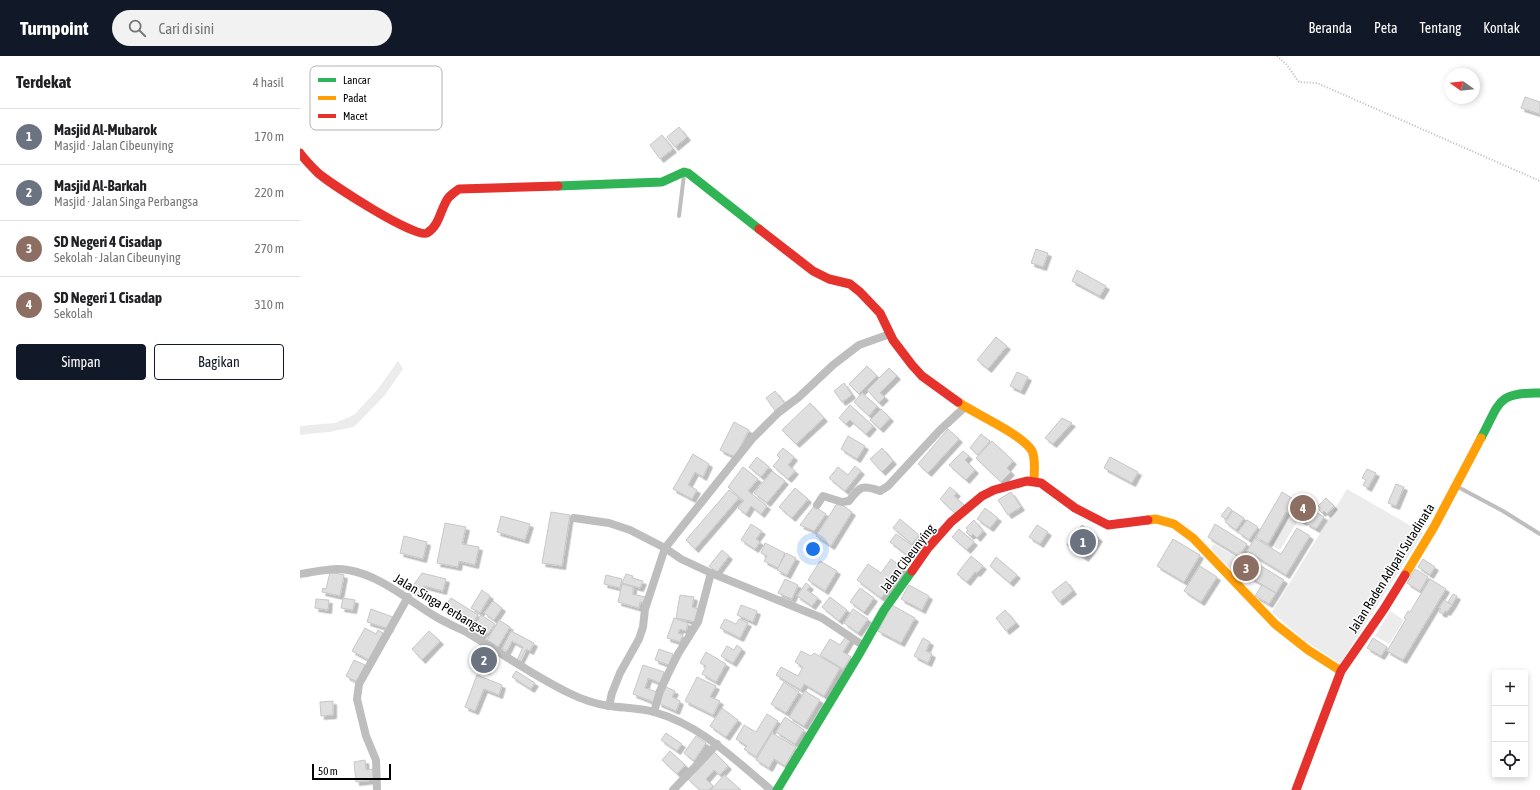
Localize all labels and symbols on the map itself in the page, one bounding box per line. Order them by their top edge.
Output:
legend [310,66,442,130]
north arrow [1444,68,1480,104]
text: Lancar [343,74,371,86]
text: Padat [343,92,367,104]
text: Macet [343,110,368,122]
pin: 4 [1290,493,1316,523]
street label: Jalan Raden Adipati Sutadinata [1345,501,1437,636]
street label: Jalan Cibeunying [877,521,938,595]
pin: 1 [1070,527,1096,557]
your location [803,539,823,559]
pin: 3 [1233,553,1259,583]
street label: Jalan Singa Perbangsa [391,571,490,638]
pin: 2 [471,645,497,675]
scale bar [312,762,391,781]

